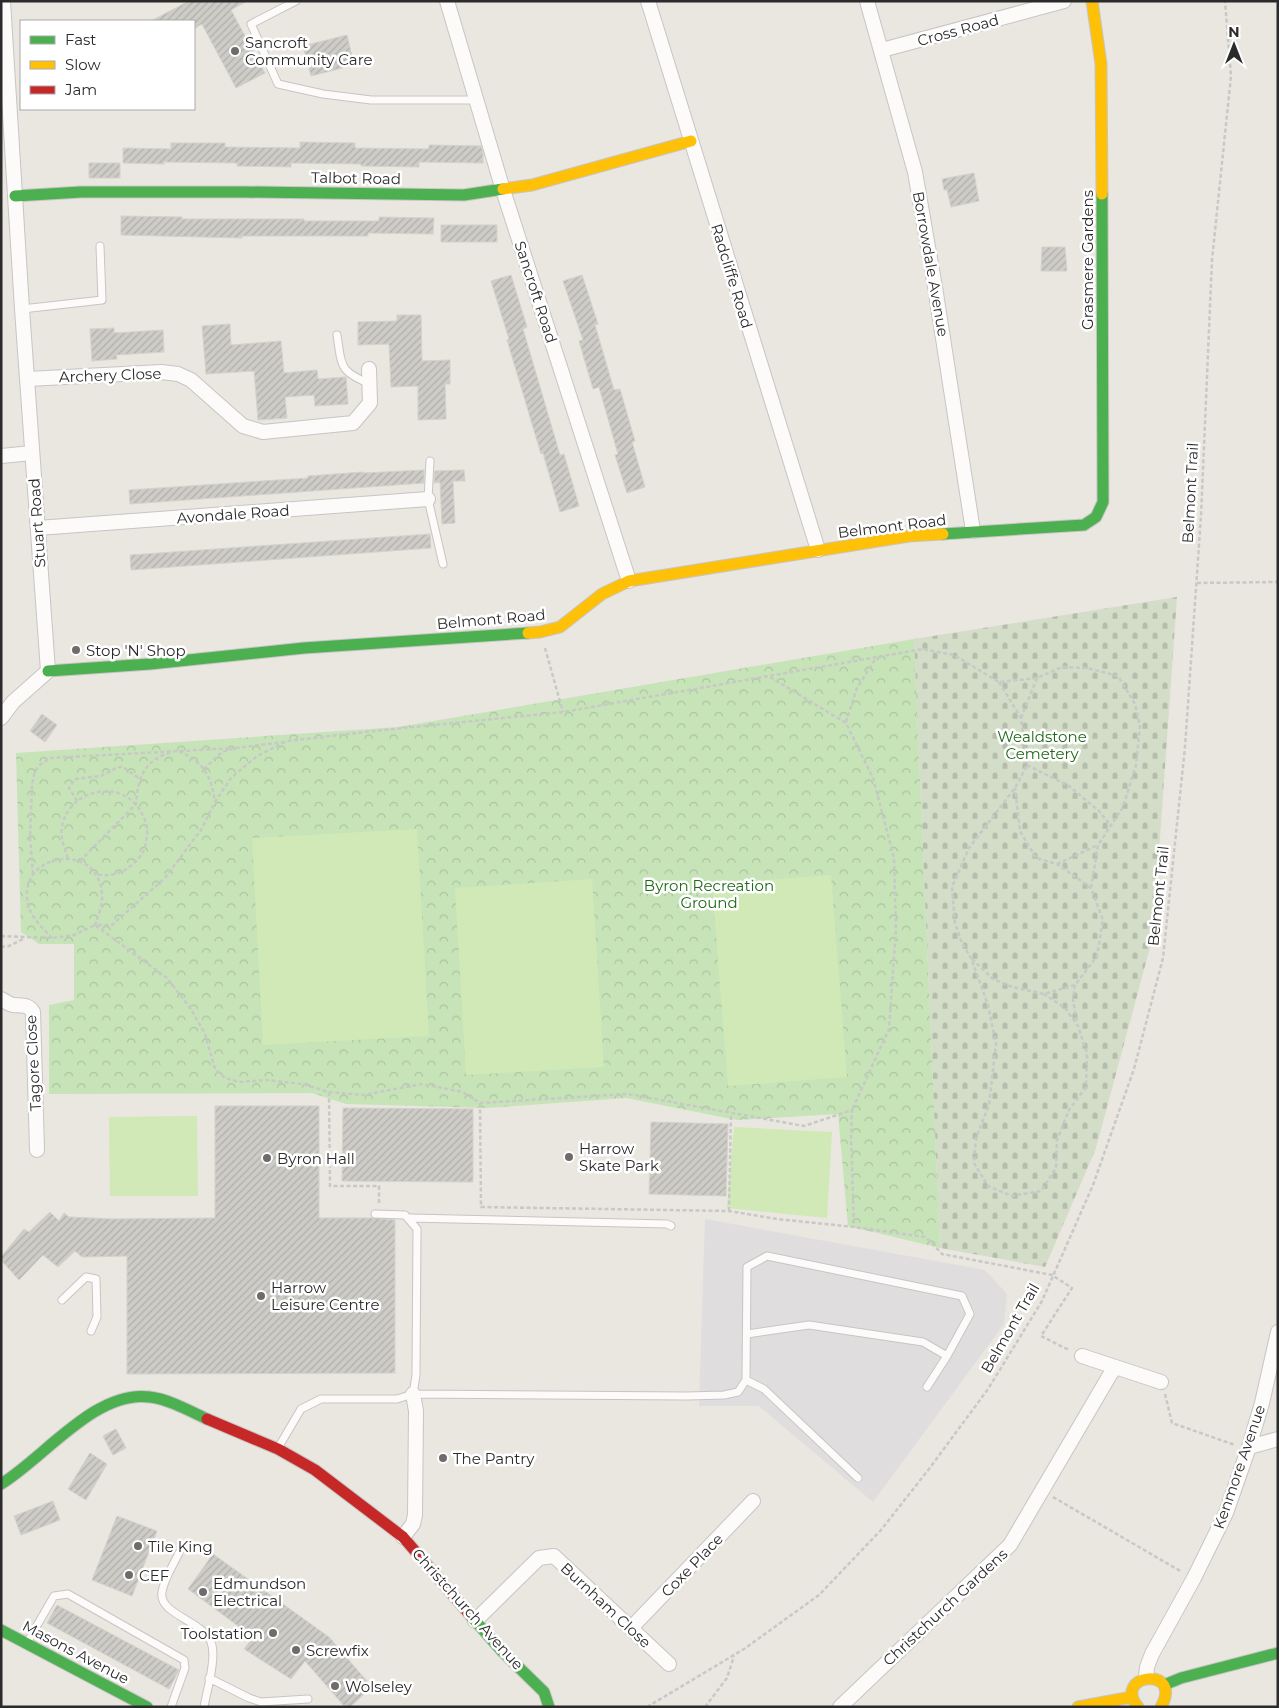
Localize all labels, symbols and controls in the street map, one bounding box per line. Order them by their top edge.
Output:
street label: Cross Road [915,10,1001,50]
legend [20,20,195,110]
north arrow [1209,20,1259,70]
text: N [1228,23,1240,41]
text: Fast [65,30,96,49]
place label: Sancroft Community Care [245,33,373,69]
marker: Sancroft Community Care [229,45,241,57]
text: Slow [65,55,101,74]
text: Jam [64,80,97,99]
street label: Talbot Road [311,168,401,188]
street label: Borrowdale Avenue [909,190,953,338]
street label: Grasmere Gardens [1078,190,1097,330]
street label: Radcliffe Road [707,221,757,331]
street label: Sancroft Road [511,239,561,345]
street label: Archery Close [58,364,162,386]
street label: Belmont Trail [1178,442,1202,544]
street label: Stuart Road [24,478,50,568]
street label: Avondale Road [176,501,290,527]
street label: Belmont Road [837,510,947,542]
street label: Belmont Road [436,605,546,633]
place label: Stop 'N' Shop [86,641,186,660]
marker: Stop 'N' Shop [70,644,82,656]
park label: Wealdstone Cemetery [997,727,1087,763]
street label: Belmont Trail [1143,845,1173,947]
park label: Byron Recreation Ground [644,876,774,912]
street label: Tagore Close [21,1015,45,1111]
place label: Harrow Skate Park [579,1139,659,1175]
place label: Byron Hall [277,1149,355,1168]
marker: Harrow Skate Park [563,1151,575,1163]
marker: Byron Hall [261,1152,273,1164]
place label: Harrow Leisure Centre [271,1278,380,1314]
street label: Belmont Trail [977,1280,1043,1376]
marker: Harrow Leisure Centre [255,1290,267,1302]
street label: Kenmore Avenue [1209,1402,1269,1532]
place label: The Pantry [453,1449,535,1468]
marker: The Pantry [437,1452,449,1464]
street label: Coxe Place [657,1529,727,1601]
place label: Tile King [148,1537,213,1556]
marker: Tile King [132,1540,144,1552]
street label: Christchurch Avenue [408,1544,528,1674]
street label: Christchurch Gardens [879,1544,1011,1670]
street label: Burnham Close [557,1558,655,1652]
place label: CEF [139,1566,169,1585]
marker: CEF [123,1569,135,1581]
place label: Edmundson Electrical [213,1574,306,1610]
marker: Edmundson Electrical [197,1586,209,1598]
street label: Masons Avenue [19,1616,133,1688]
place label: Toolstation [181,1624,263,1643]
marker: Toolstation [267,1627,279,1639]
place label: Screwfix [306,1641,369,1660]
marker: Screwfix [290,1644,302,1656]
place label: Wolseley [345,1677,413,1696]
marker: Wolseley [329,1680,341,1692]

